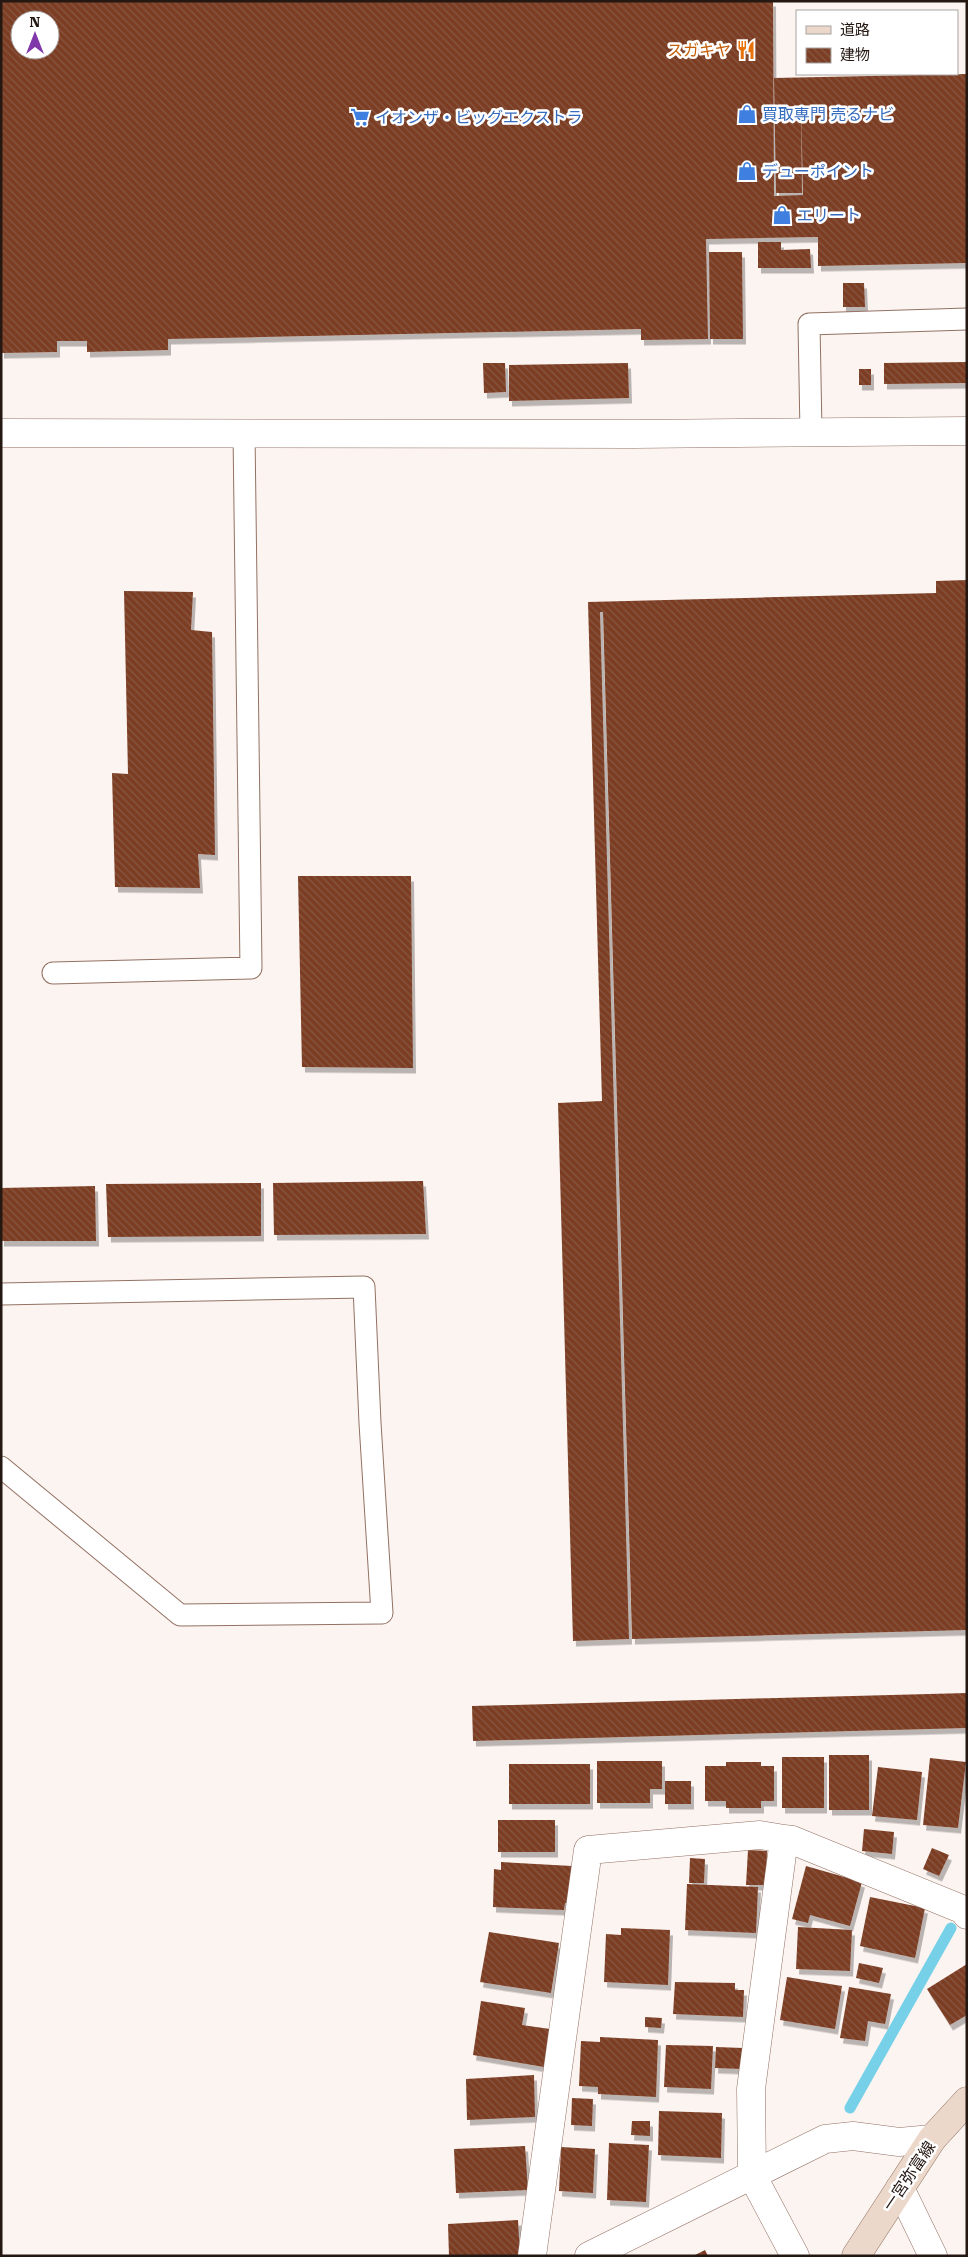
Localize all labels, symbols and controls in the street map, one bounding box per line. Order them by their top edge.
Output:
north arrow [10,10,60,60]
legend [796,10,958,75]
text: N [30,14,41,30]
text: 道路 [840,21,870,39]
restaurant icon: スガキヤ [735,39,757,61]
place label: スガキヤ [667,41,731,60]
text: 建物 [840,46,870,64]
shop icon: 買取専門 売るナビ [736,103,758,125]
place label: 買取専門 売るナビ [762,105,894,124]
supermarket icon: イオンザ・ビッグエクストラ [349,106,371,128]
place label: イオンザ・ビッグエクストラ [375,108,583,127]
shop icon: デューポイント [736,160,758,182]
place label: デューポイント [762,162,874,181]
shop icon: エリート [771,204,793,226]
place label: エリート [797,206,861,225]
street label: 一宮弥富線 [879,2138,939,2214]

